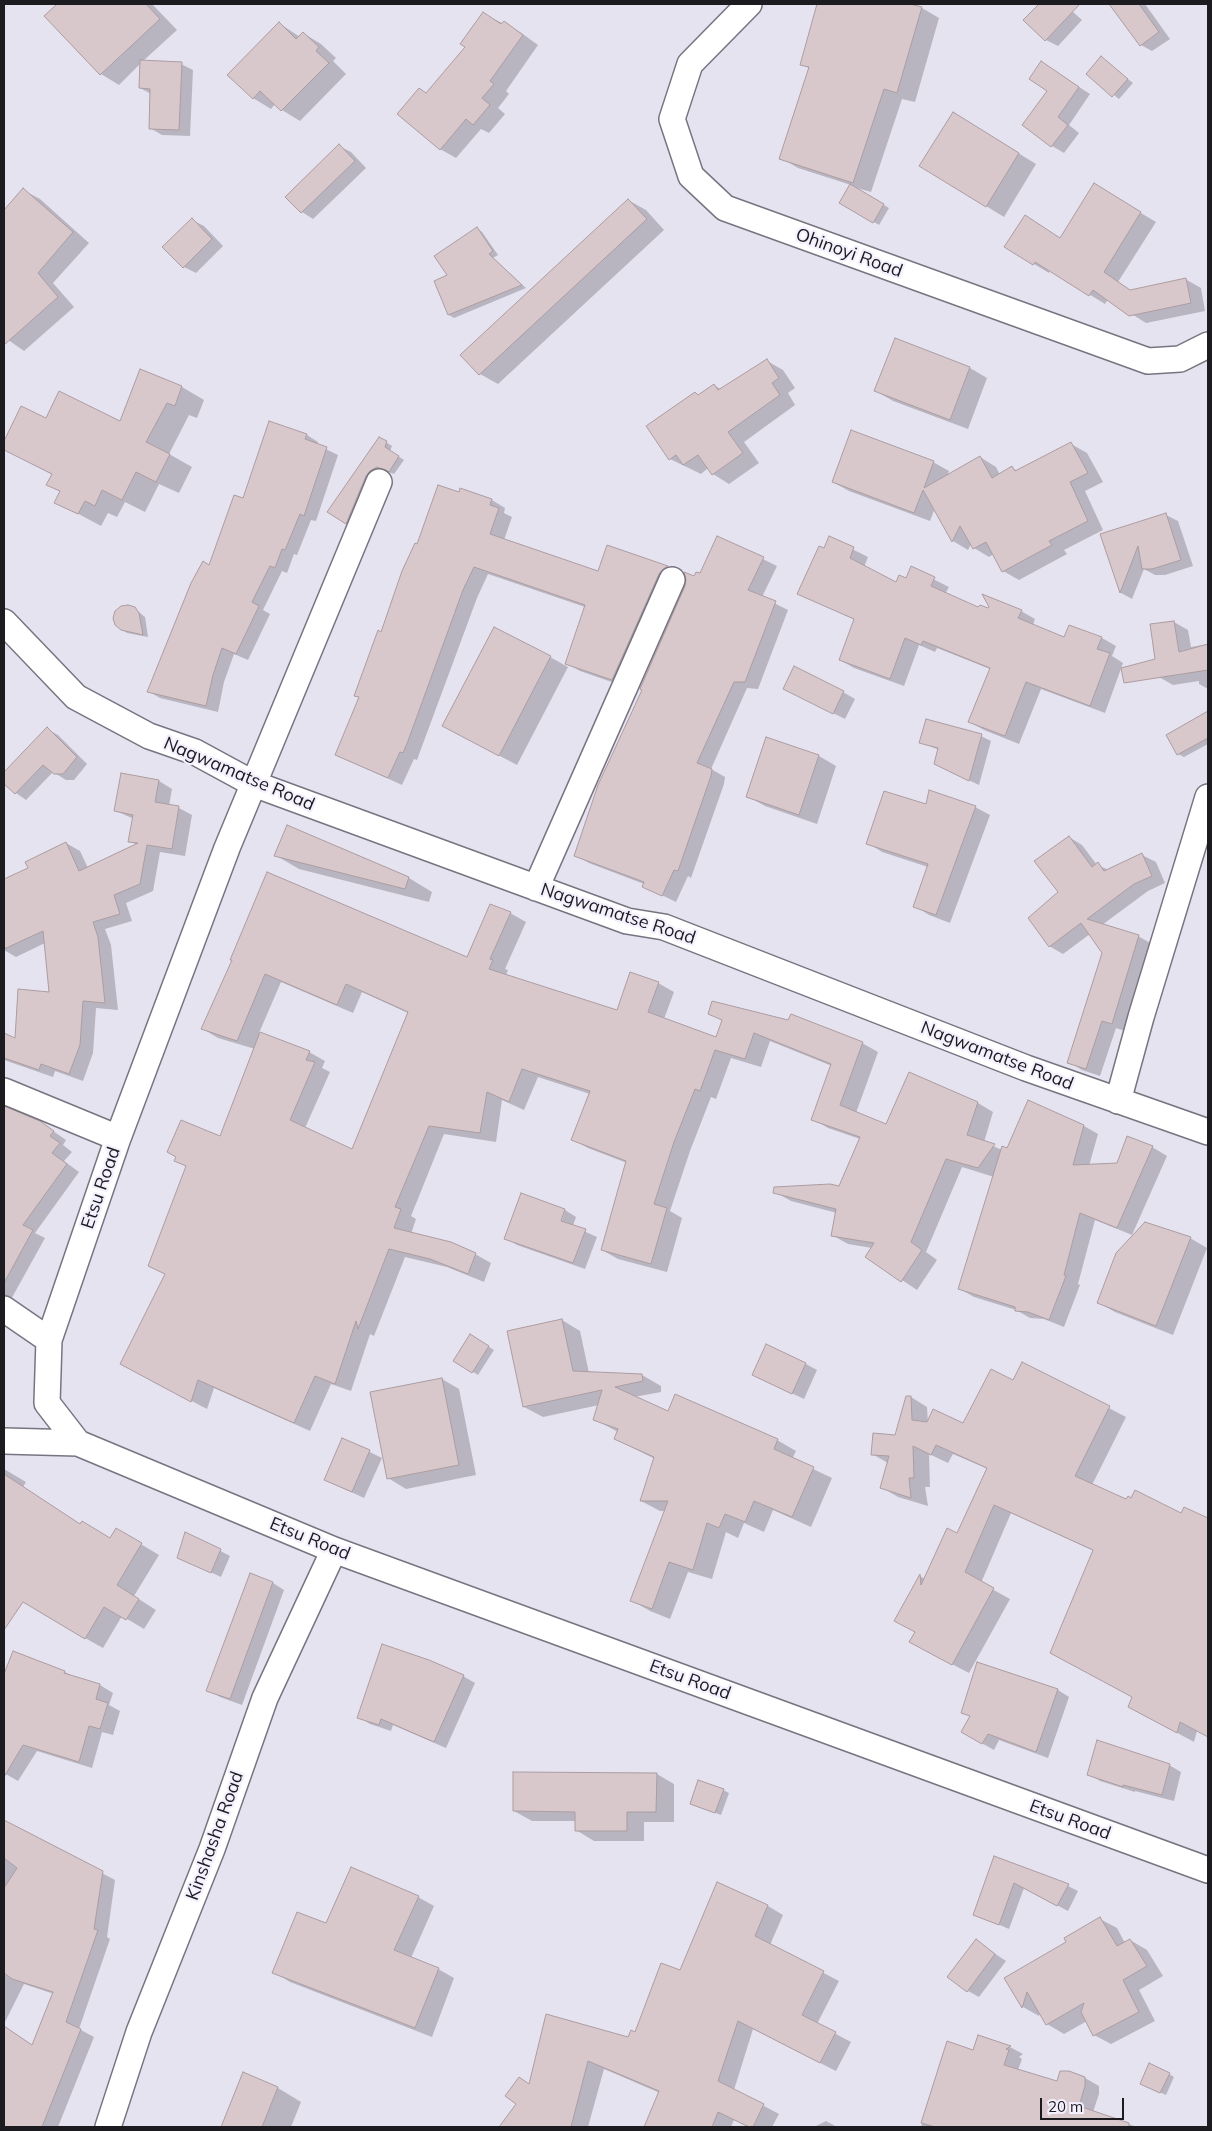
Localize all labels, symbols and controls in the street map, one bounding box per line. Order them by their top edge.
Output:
street label: Ohinoyi Road [793,224,905,282]
street label: Nagwamatse Road [160,732,318,816]
street label: Nagwamatse Road [538,879,698,949]
street label: Nagwamatse Road [918,1017,1076,1095]
street label: Etsu Road [77,1144,125,1232]
street label: Etsu Road [267,1513,353,1565]
street label: Etsu Road [646,1655,734,1705]
street label: Kinshasha Road [182,1769,248,1903]
street label: Etsu Road [1026,1795,1114,1845]
scale bar [1042,2088,1126,2120]
text: 20 m [1048,2097,1083,2116]

